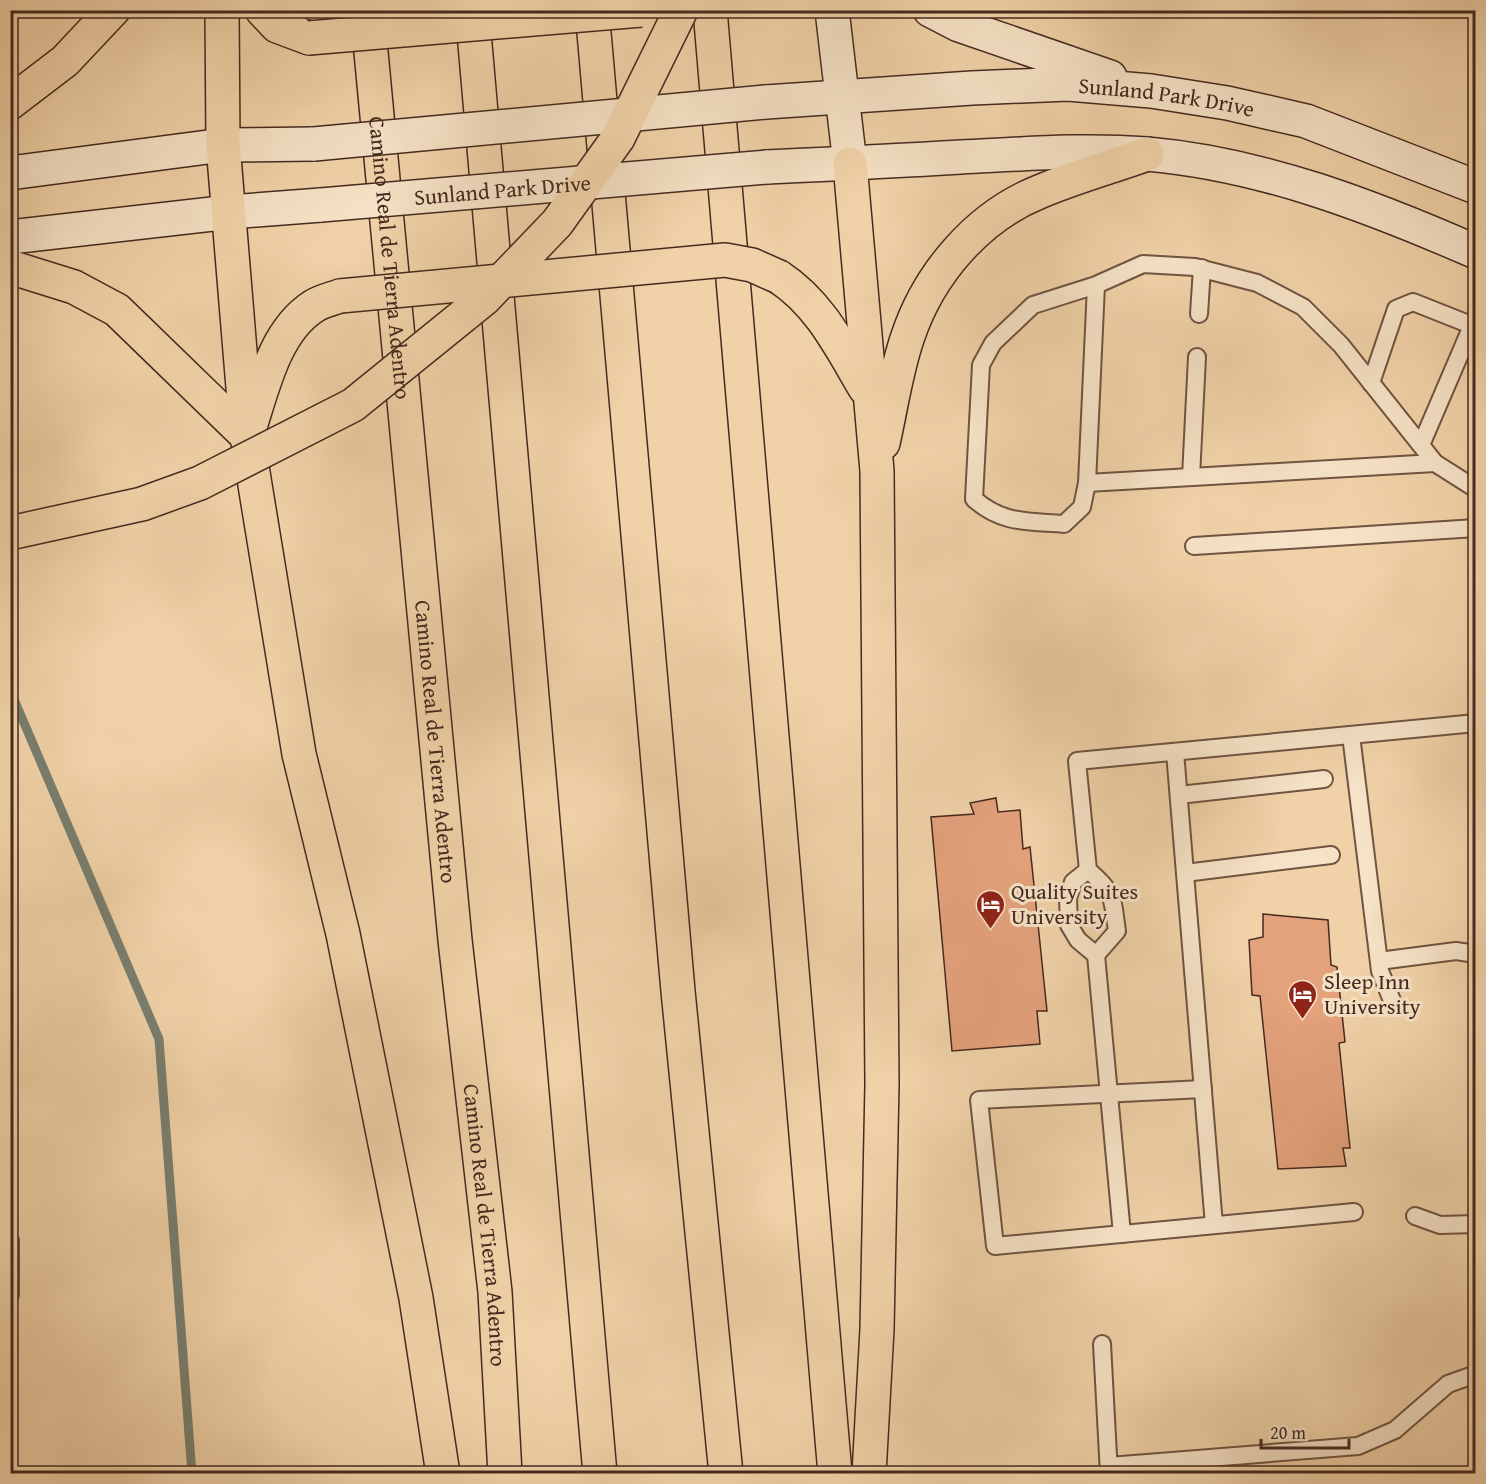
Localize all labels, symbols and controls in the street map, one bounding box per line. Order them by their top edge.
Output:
street label: Sunland Park Drive [1077,69,1258,125]
street label: Camino Real de Tierra Adentro [361,115,420,401]
street label: Sunland Park Drive [413,166,592,213]
street label: Camino Real de Tierra Adentro [407,599,466,885]
place label: Quality Suites University [1011,875,1138,932]
hotel icon: Quality Suites University [974,888,1006,930]
place label: Sleep Inn University [1324,965,1421,1022]
hotel icon: Sleep Inn University [1287,978,1319,1020]
street label: Camino Real de Tierra Adentro [455,1082,515,1367]
scale bar [1261,1412,1350,1450]
text: 20 m [1270,1419,1306,1446]

